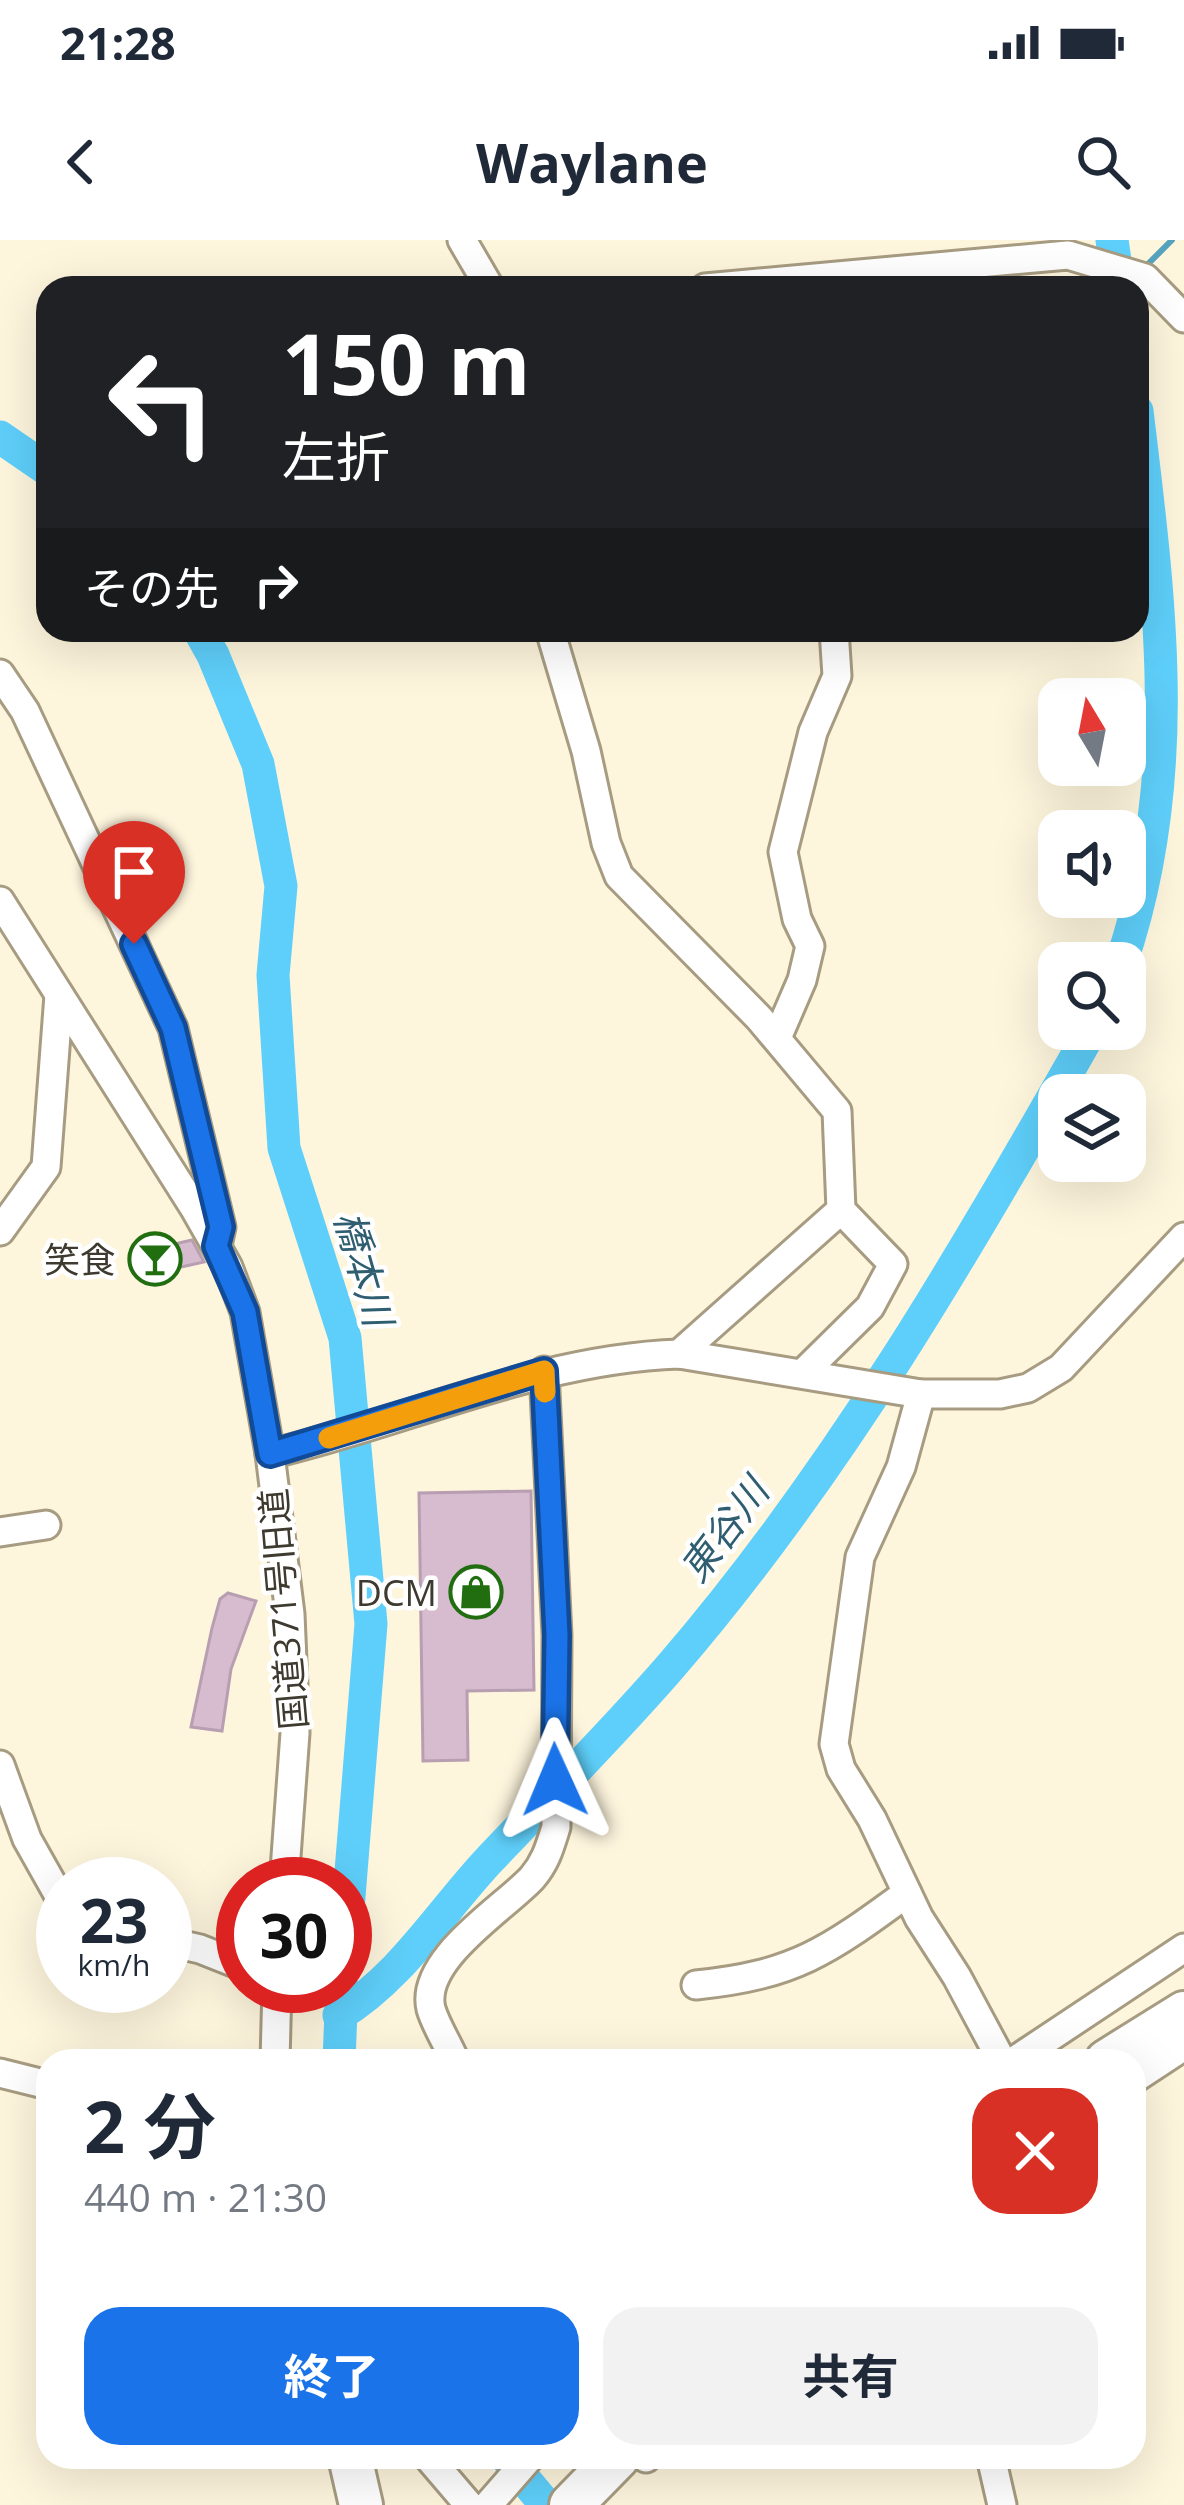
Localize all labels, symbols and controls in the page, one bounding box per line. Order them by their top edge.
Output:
text: 21:28 [60,12,176,73]
text: Waylane [476,125,708,199]
icon: back [48,129,114,195]
icon: search [1070,129,1136,195]
text: 150 m [282,305,530,420]
icon: left [84,324,240,480]
text: 左折 [282,419,390,493]
icon: right [243,552,309,618]
text: その先 [84,557,219,618]
north arrow [1038,678,1146,786]
map controls [1038,678,1146,1182]
button: sound [1038,810,1146,918]
pin [83,821,185,944]
icon: arrive [101,839,167,905]
button: search [1038,942,1146,1050]
button: layers [1038,1074,1146,1182]
water label: 橋本川 [323,1204,408,1335]
bar icon: 笑食 [127,1231,183,1287]
place label: 笑食 [44,1235,116,1284]
water label: 東谷川 [667,1463,782,1592]
street label: 国道371号旧道 [248,1486,318,1732]
shop icon: DCM [448,1564,504,1620]
place label: DCM [356,1568,437,1617]
position arrow [492,1717,618,1843]
speed limit sign: 30 [216,1857,372,2013]
text: 23 [80,1879,148,1961]
text: km/h [78,1944,150,1985]
text: 2 分 [84,2076,216,2174]
button: close [972,2088,1098,2214]
text: 440 m · 21:30 [84,2170,327,2223]
button: 終了 [84,2307,579,2445]
button: 共有 [603,2307,1098,2445]

